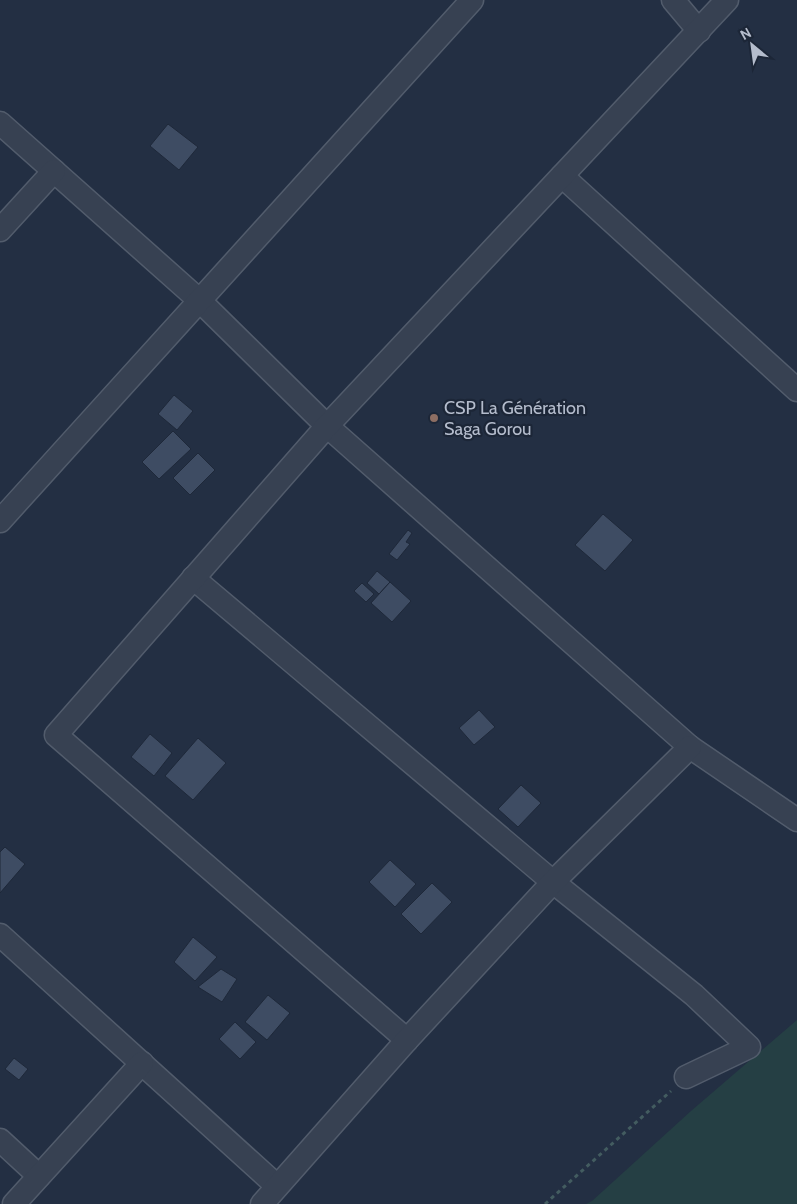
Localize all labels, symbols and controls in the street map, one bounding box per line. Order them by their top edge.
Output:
north arrow [727,20,777,70]
text: N [737,23,754,44]
place label: CSP La Génération Saga Gorou [444,397,586,440]
marker: CSP La Génération Saga Gorou [428,412,440,424]

